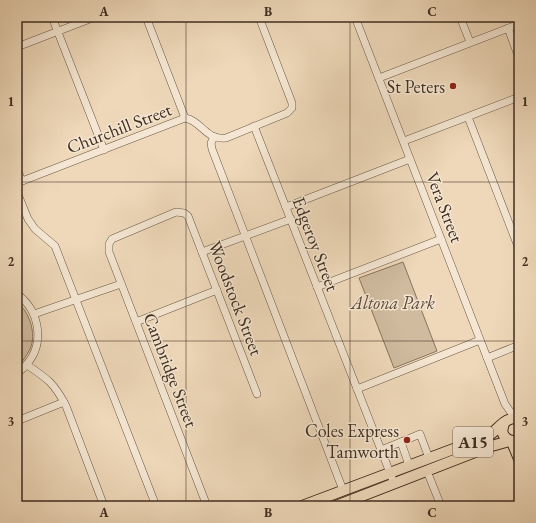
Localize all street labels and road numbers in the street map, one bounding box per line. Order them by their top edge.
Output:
street label: Churchill Street [63,97,175,159]
street label: Vera Street [421,168,469,246]
street label: Edgeroy Street [287,194,345,295]
street label: Woodstock Street [204,237,269,359]
street label: Cambridge Street [139,310,203,431]
road number: A15 [453,427,493,457]

